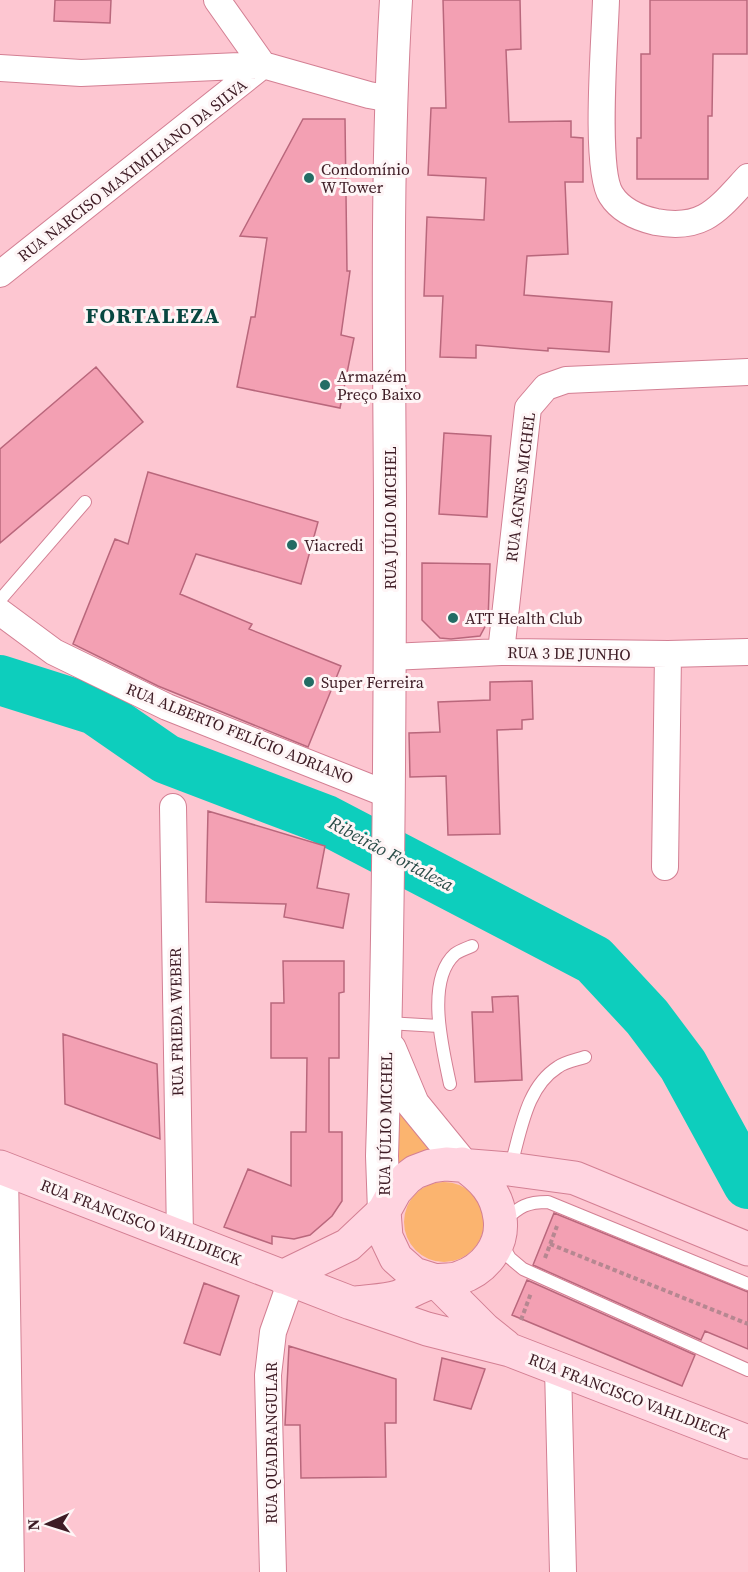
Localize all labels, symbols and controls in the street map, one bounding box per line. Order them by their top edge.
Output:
street label: RUA NARCISO MAXIMILIANO DA SILVA [13,73,251,266]
place label: Condomínio W Tower [321,158,410,198]
marker: Condomínio W Tower [302,171,316,185]
district label: FORTALEZA [85,300,221,330]
place label: Armazém Preço Baixo [337,365,421,405]
marker: Armazém Preço Baixo [318,378,332,392]
street label: RUA AGNES MICHEL [500,411,540,563]
street label: RUA JÚLIO MICHEL [379,446,401,590]
place label: Viacredi [304,534,364,556]
marker: Viacredi [285,538,299,552]
place label: ATT Health Club [465,607,583,629]
marker: ATT Health Club [446,611,460,625]
street label: RUA 3 DE JUNHO [507,641,631,665]
place label: Super Ferreira [321,671,425,693]
marker: Super Ferreira [302,675,316,689]
street label: RUA ALBERTO FELÍCIO ADRIANO [123,677,357,789]
water label: Ribeirão Fortaleza [323,810,459,897]
street label: RUA FRIEDA WEBER [164,947,188,1097]
street label: RUA JÚLIO MICHEL [373,1052,397,1196]
street label: RUA FRANCISCO VAHLDIECK [37,1173,245,1271]
street label: RUA FRANCISCO VAHLDIECK [525,1347,733,1445]
street label: RUA QUADRANGULAR [260,1361,282,1524]
north arrow [18,1494,78,1554]
text: N [22,1518,44,1531]

